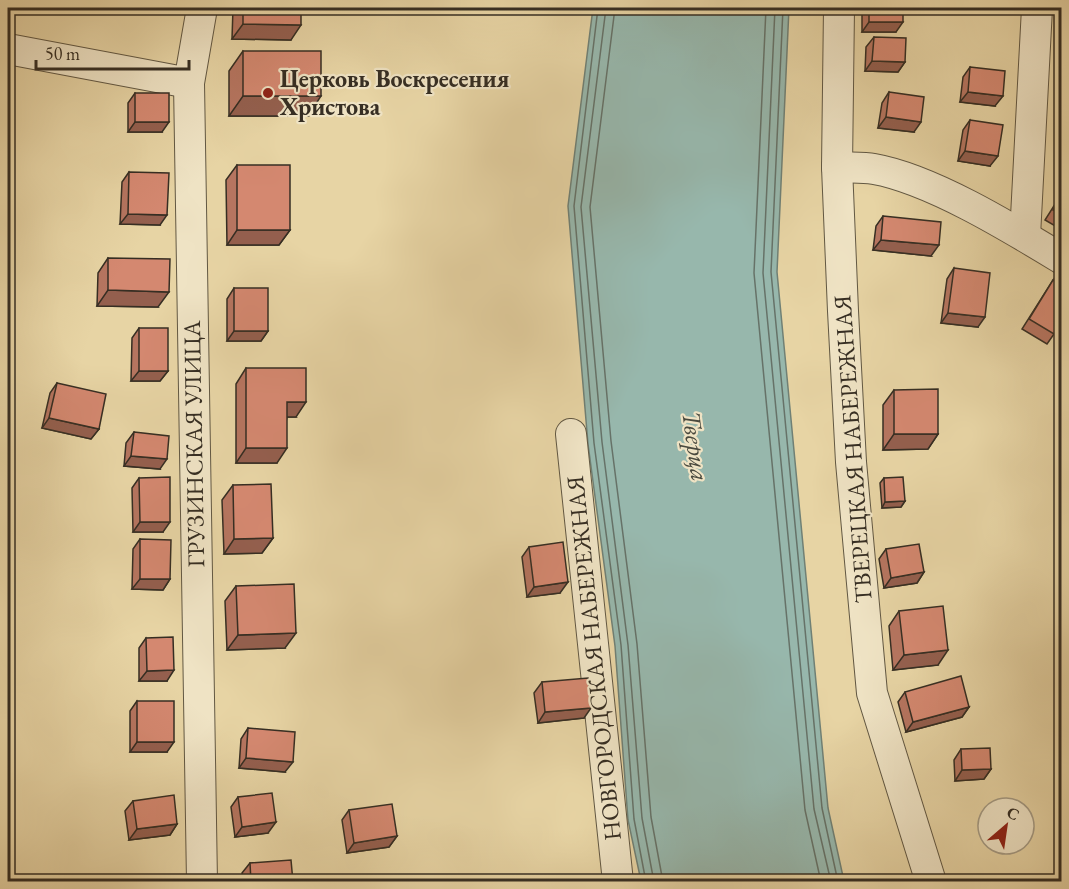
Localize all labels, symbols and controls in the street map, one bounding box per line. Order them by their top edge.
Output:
scale bar [36,33,189,71]
text: 50 m [45,42,80,65]
place label: Церковь Воскресения Христова [279,63,510,122]
marker: Церковь Воскресения Христова [261,86,275,100]
street label: ТВЕРЕЦКАЯ НАБЕРЕЖНАЯ [826,294,879,604]
street label: ГРУЗИНСКАЯ УЛИЦА [176,320,211,568]
water label: Тверца [674,409,718,483]
street label: НОВГОРОДСКАЯ НАБЕРЕЖНАЯ [559,474,628,842]
north arrow [976,796,1036,856]
text: С [1003,801,1023,825]

